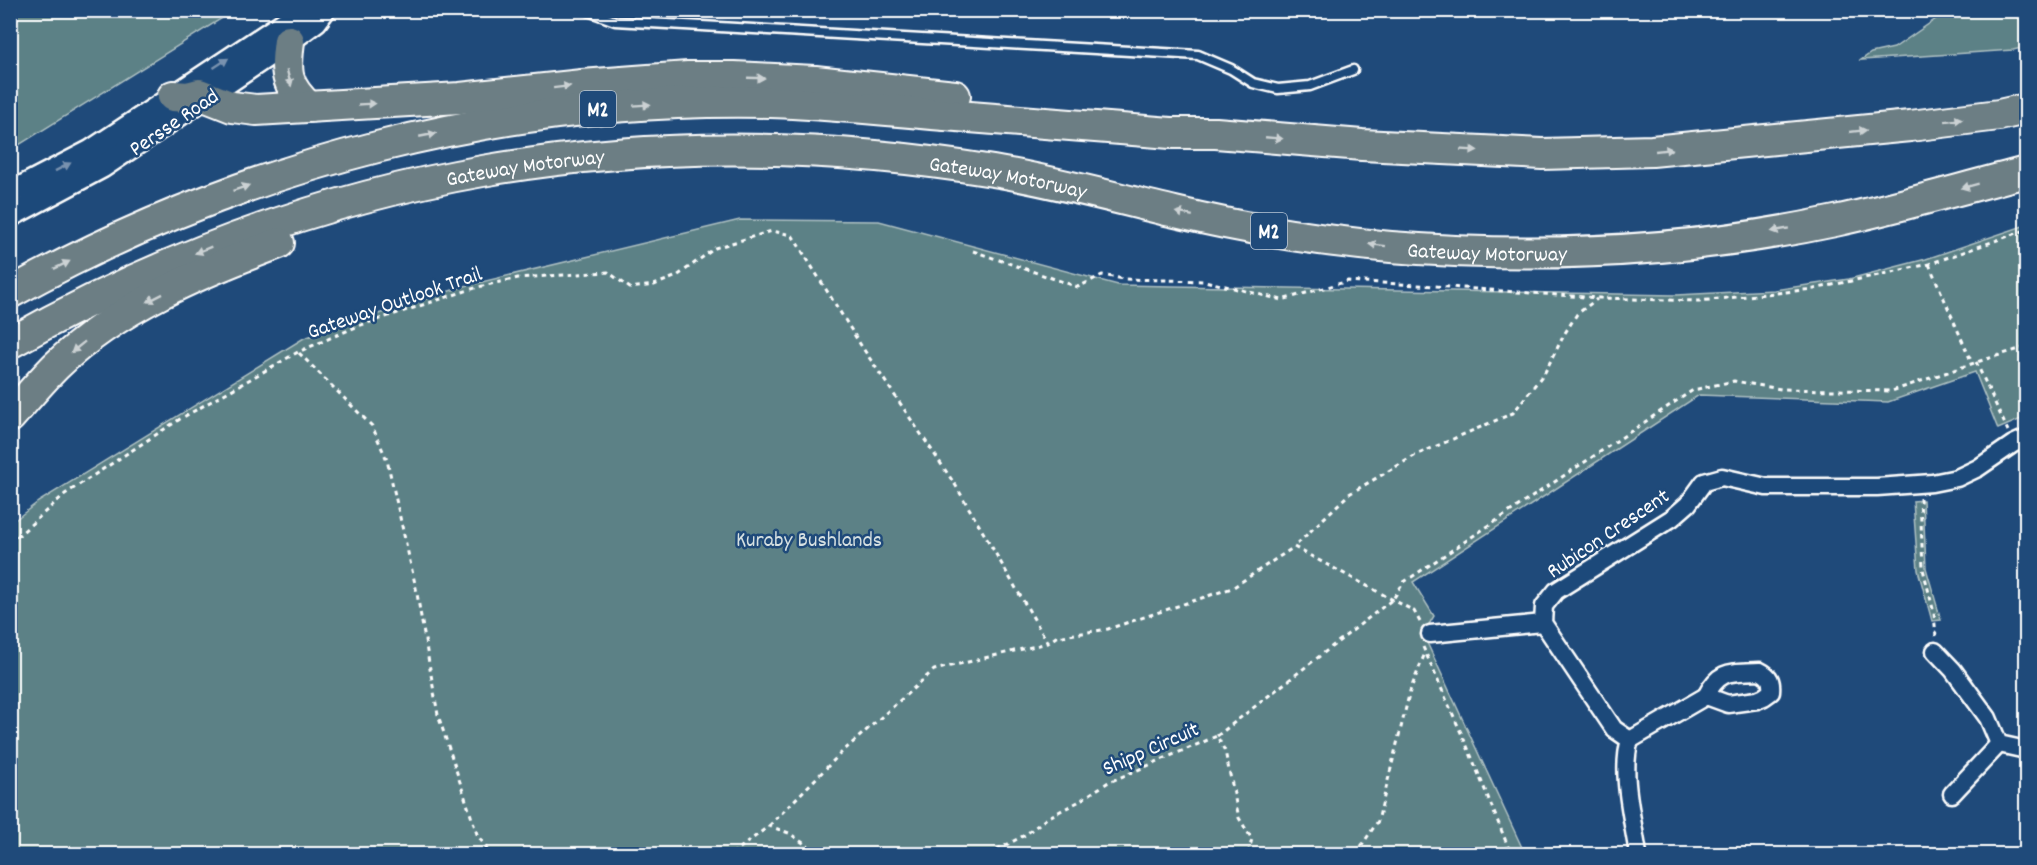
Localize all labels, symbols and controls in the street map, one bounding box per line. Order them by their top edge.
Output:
one-way arrow [213,58,230,69]
one-way arrow [285,69,295,87]
one-way arrow [747,73,766,82]
street label: Persse Road [124,82,226,165]
one-way arrow [552,82,571,92]
road number: M2 [580,91,616,127]
one-way arrow [358,100,377,109]
one-way arrow [633,101,652,110]
one-way arrow [1945,115,1964,125]
one-way arrow [1848,126,1867,136]
one-way arrow [419,130,438,139]
one-way arrow [1265,133,1284,143]
street label: Gateway Motorway [444,143,607,197]
one-way arrow [1654,145,1673,155]
one-way arrow [1459,146,1478,155]
street label: Gateway Motorway [927,150,1091,209]
one-way arrow [55,162,72,172]
one-way arrow [1961,182,1979,192]
one-way arrow [232,183,250,192]
one-way arrow [1174,209,1193,218]
road number: M2 [1251,213,1287,249]
one-way arrow [1770,226,1789,235]
street label: Gateway Motorway [1406,236,1569,272]
one-way arrow [1367,240,1386,250]
one-way arrow [193,245,211,255]
one-way arrow [54,260,71,270]
street label: Gateway Outlook Trail [303,260,487,349]
one-way arrow [146,293,163,303]
one-way arrow [71,341,86,353]
street label: Rubicon Crescent [1541,482,1677,588]
park label: Kuraby Bushlands [736,526,882,557]
street label: Shipp Circuit [1098,715,1205,785]

